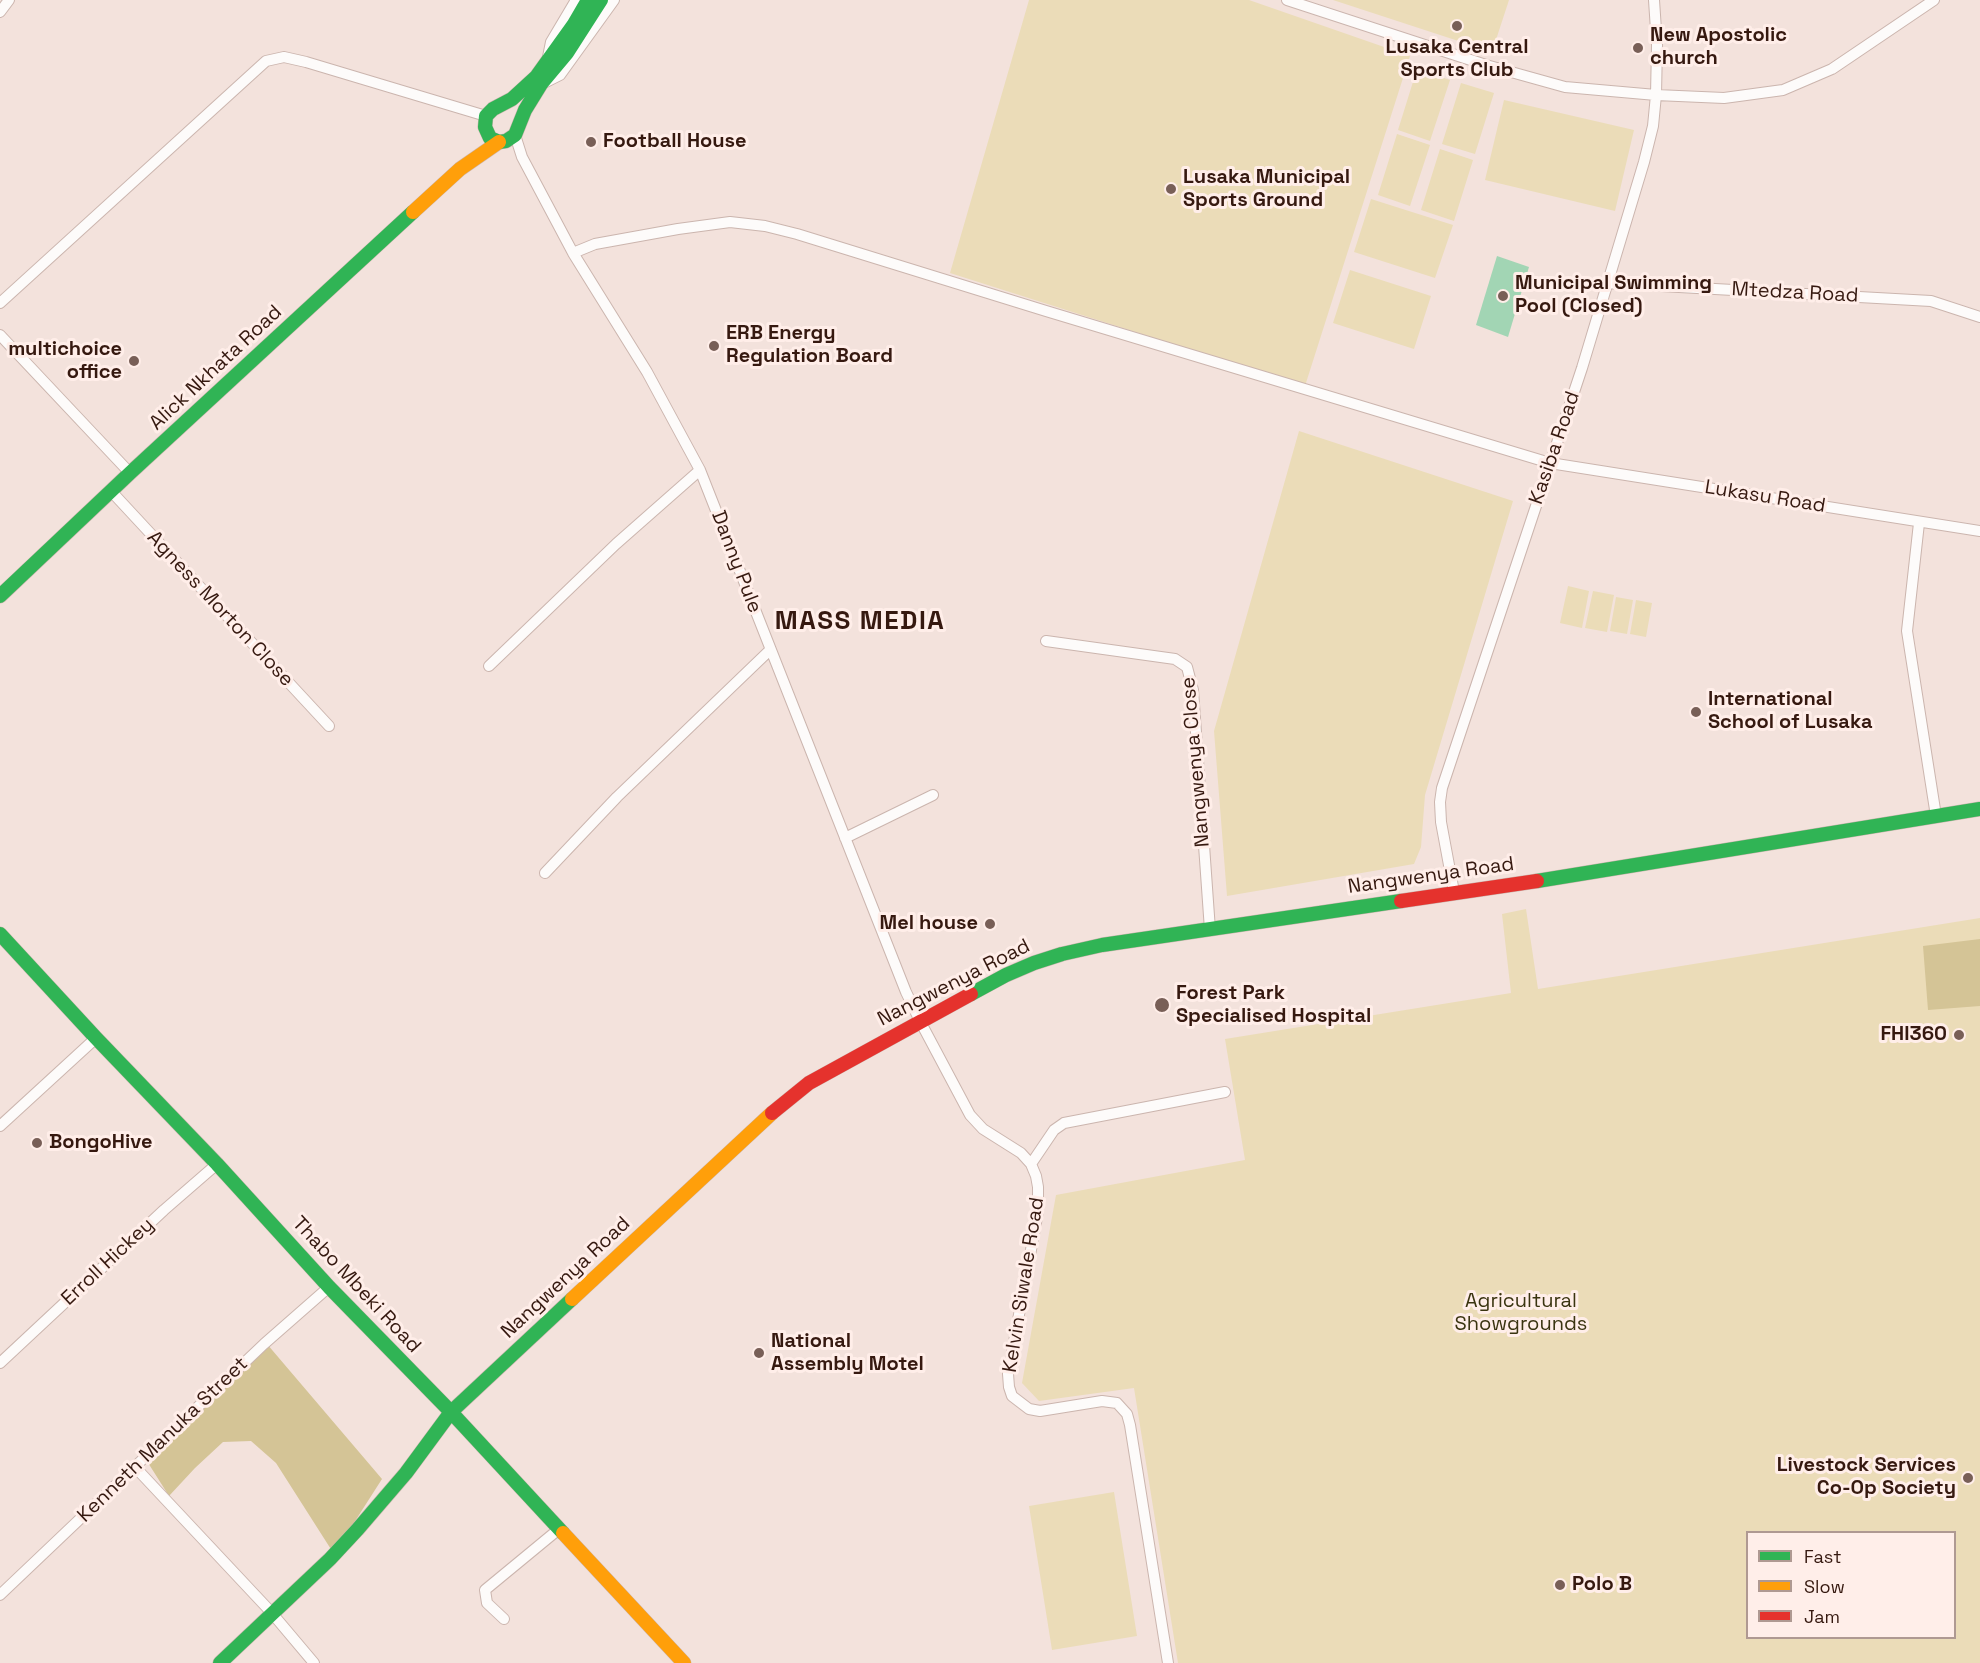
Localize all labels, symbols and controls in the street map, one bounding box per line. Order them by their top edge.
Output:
marker: Lusaka Central Sports Club [1450,19,1464,33]
place label: New Apostolic church [1650,24,1787,71]
place label: Lusaka Central Sports Club [1386,36,1528,83]
marker: New Apostolic church [1631,41,1645,55]
place label: Football House [603,130,747,154]
marker: Football House [584,135,598,149]
place label: Lusaka Municipal Sports Ground [1183,166,1350,213]
marker: Lusaka Municipal Sports Ground [1164,182,1178,196]
place label: Municipal Swimming Pool (Closed) [1515,272,1712,319]
street label: Mtedza Road [1731,278,1859,308]
marker: Municipal Swimming Pool (Closed) [1496,289,1510,303]
street label: Alick Nkhata Road [145,300,287,436]
place label: ERB Energy Regulation Board [726,322,893,369]
place label: multichoice office [8,338,122,385]
marker: ERB Energy Regulation Board [707,339,721,353]
marker: multichoice office [127,354,141,368]
street label: Kasiba Road [1524,388,1586,508]
street label: Lukasu Road [1703,476,1827,518]
street label: Danny Pule [706,508,766,616]
street label: Agness Morton Close [142,526,298,692]
district label: MASS MEDIA [775,606,945,638]
street label: Nangwenya Close [1177,676,1215,848]
place label: International School of Lusaka [1708,688,1873,735]
marker: International School of Lusaka [1689,705,1703,719]
street label: Nangwenya Road [1346,852,1516,900]
place label: Mel house [880,912,978,936]
marker: Mel house [983,917,997,931]
street label: Nangwenya Road [874,934,1034,1032]
place label: Forest Park Specialised Hospital [1176,982,1371,1029]
marker: Forest Park Specialised Hospital [1153,996,1171,1014]
place label: FHI360 [1880,1023,1947,1047]
marker: FHI360 [1952,1028,1966,1042]
place label: BongoHive [49,1131,152,1155]
marker: BongoHive [30,1136,44,1150]
street label: Kelvin Siwale Road [998,1196,1050,1374]
street label: Thabo Mbeki Road [287,1212,425,1358]
street label: Nangwenya Road [497,1212,635,1344]
street label: Erroll Hickey [57,1213,159,1311]
park label: Agricultural Showgrounds [1455,1290,1587,1337]
place label: National Assembly Motel [771,1330,924,1377]
marker: National Assembly Motel [752,1346,766,1360]
street label: Kenneth Manuka Street [73,1352,253,1528]
place label: Livestock Services Co-Op Society [1777,1454,1956,1501]
marker: Livestock Services Co-Op Society [1961,1471,1975,1485]
legend [1746,1531,1956,1639]
text: Fast [1804,1545,1841,1568]
place label: Polo B [1572,1573,1632,1597]
text: Slow [1804,1575,1845,1598]
marker: Polo B [1553,1578,1567,1592]
text: Jam [1804,1605,1840,1628]

